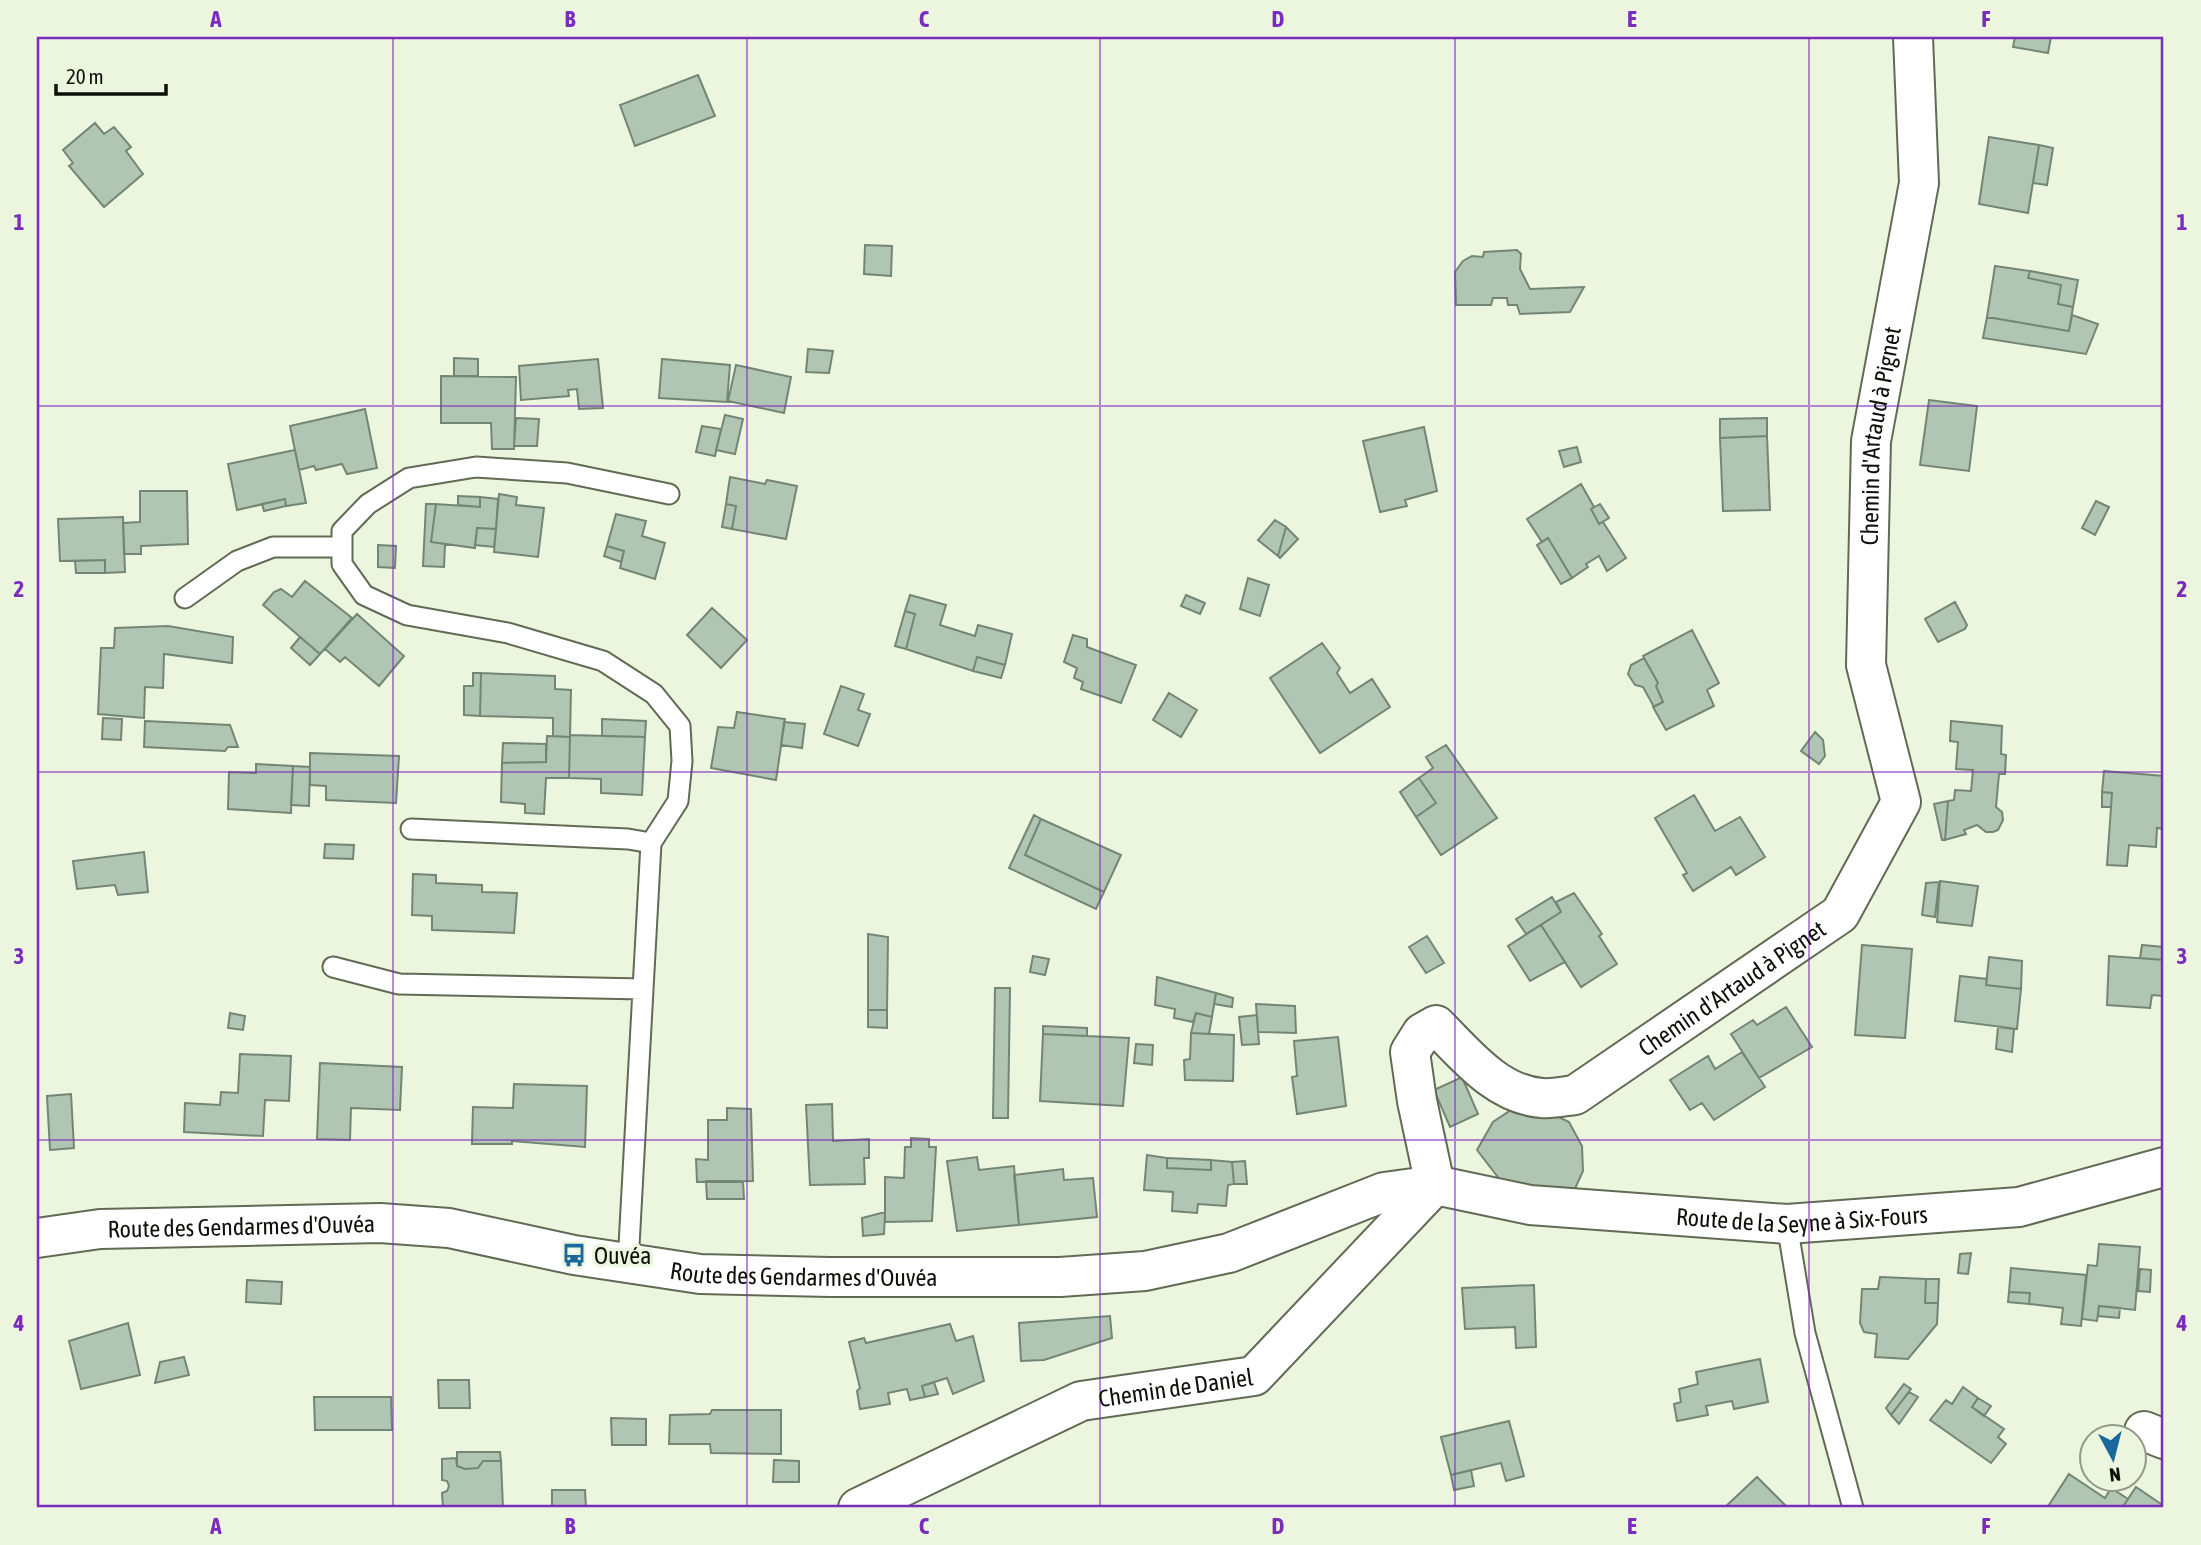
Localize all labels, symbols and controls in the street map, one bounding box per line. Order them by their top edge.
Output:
text: A [209,6,222,32]
text: B [565,6,576,32]
text: C [919,6,930,32]
text: D [1272,6,1285,32]
text: E [1627,6,1637,32]
text: F [1981,6,1991,32]
scale bar [56,52,166,96]
text: 20 m [66,64,104,88]
text: 1 [14,209,25,235]
text: 1 [2177,209,2188,235]
street label: Chemin d'Artaud à Pignet [1855,324,1906,546]
text: 2 [14,576,24,602]
text: 2 [2177,576,2187,602]
street label: Chemin d'Artaud à Pignet [1633,915,1830,1061]
text: 3 [14,943,24,969]
text: 3 [2177,943,2187,969]
street label: Route de la Seyne à Six-Fours [1675,1200,1929,1238]
street label: Route des Gendarmes d'Ouvéa [107,1210,375,1242]
bus stop icon: Ouvéa [560,1241,588,1269]
place label: Ouvéa [594,1242,651,1269]
street label: Route des Gendarmes d'Ouvéa [668,1256,937,1291]
text: 4 [13,1310,25,1336]
text: 4 [2176,1310,2188,1336]
street label: Chemin de Daniel [1097,1363,1255,1412]
north arrow [2078,1422,2148,1492]
text: N [2108,1463,2122,1486]
text: A [209,1513,222,1539]
text: B [565,1513,576,1539]
text: C [919,1513,930,1539]
text: D [1272,1513,1285,1539]
text: E [1627,1513,1637,1539]
text: F [1981,1513,1991,1539]

